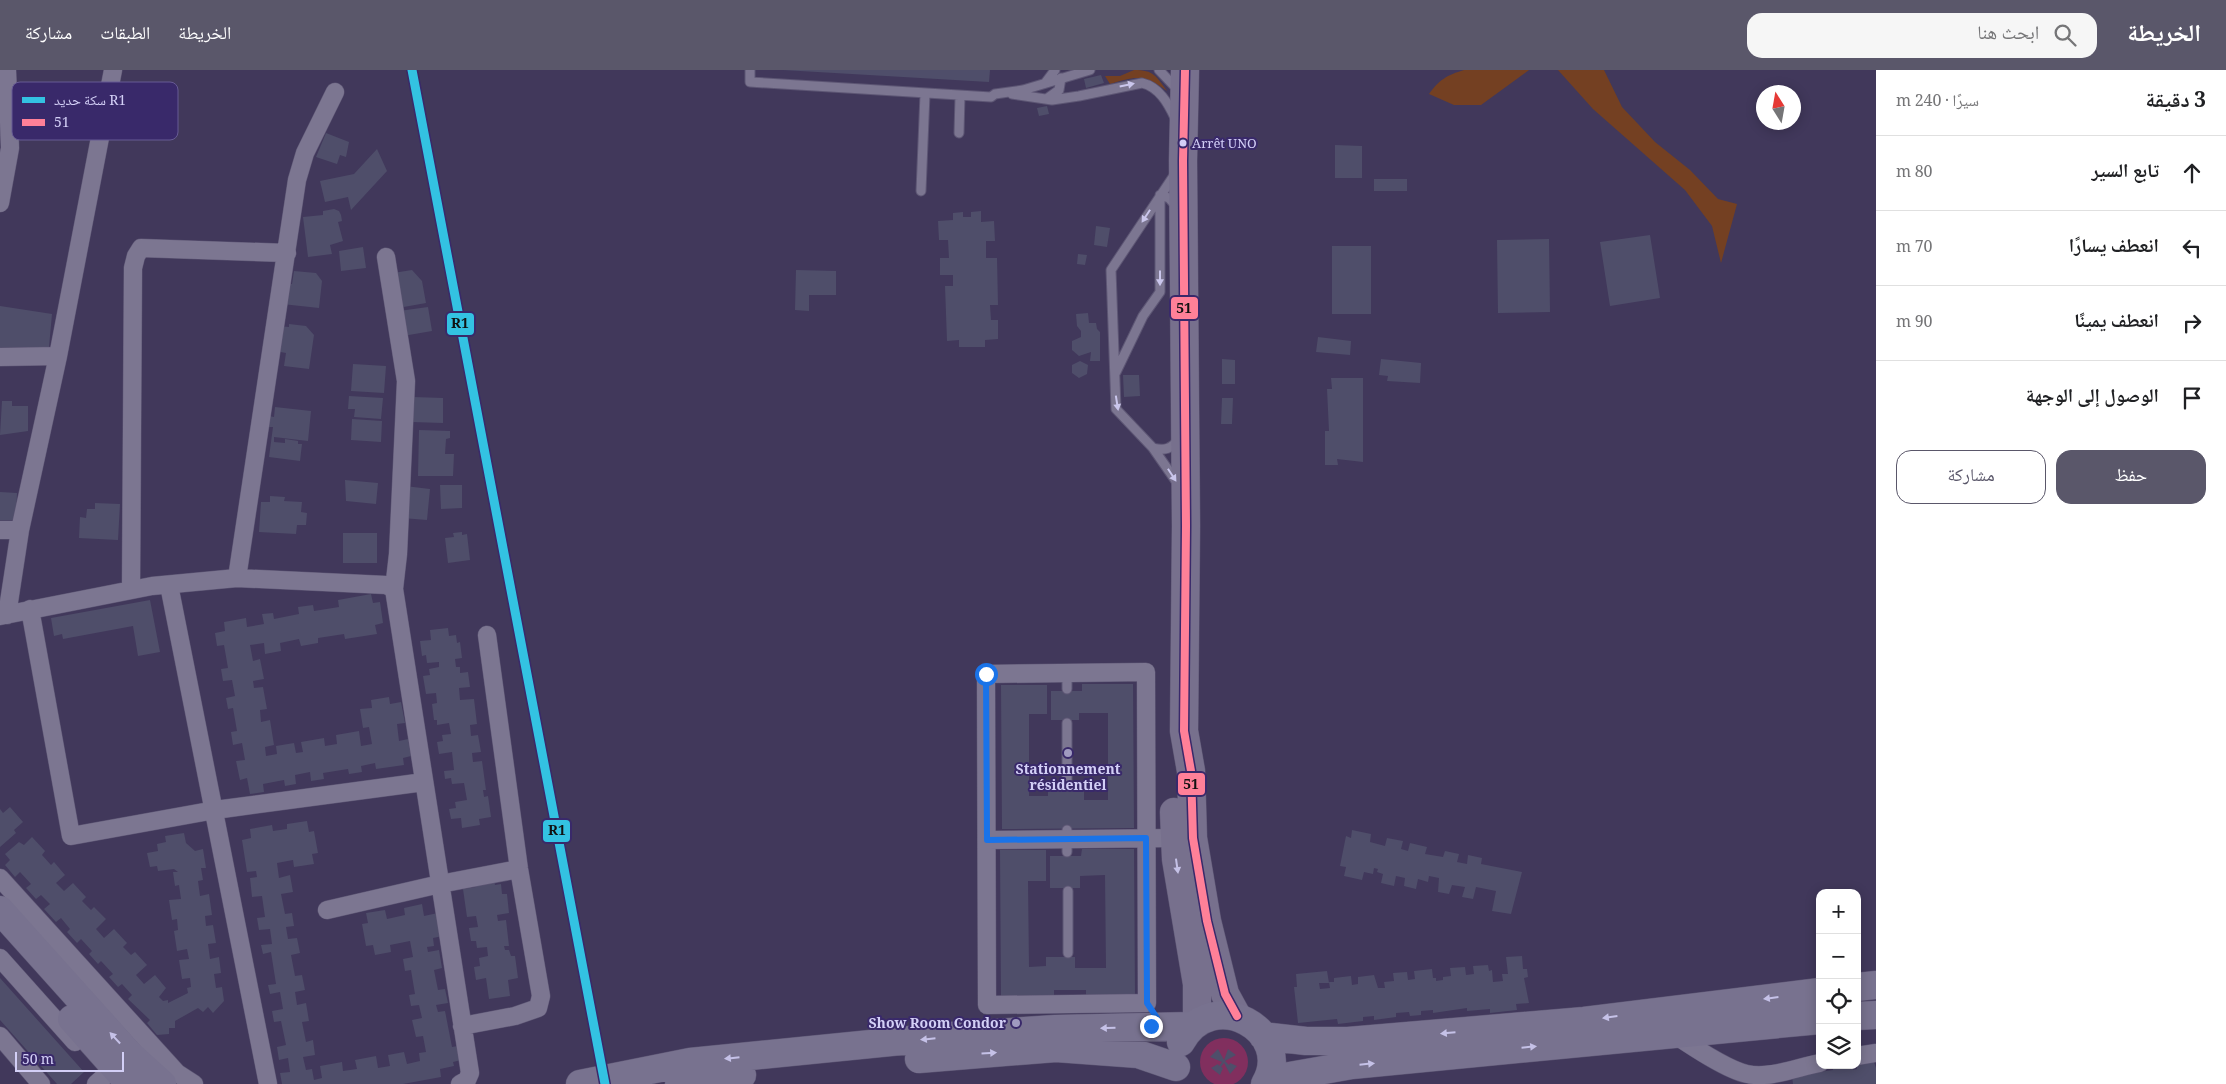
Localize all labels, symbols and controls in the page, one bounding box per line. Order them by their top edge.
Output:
search box [1747,13,2097,58]
text: الخريطة [2127,15,2201,56]
text: ابحث هنا [1977,19,2039,51]
text: مشاركة [25,20,72,50]
text: الطبقات [100,20,150,50]
text: الخريطة [178,20,231,50]
icon: search [2051,21,2079,49]
one-way arrow [1119,81,1134,89]
legend [12,82,178,140]
north arrow [1756,85,1801,130]
text: 3 دقيقة [2146,85,2206,120]
text: سيرًا · 240 m [1896,89,1979,116]
text: سكة حديد R1 [54,90,126,114]
text: 51 [54,112,70,136]
place label: Arrêt UNO [1192,134,1257,156]
marker: Arrêt UNO [1178,138,1188,148]
text: تابع السير [2091,157,2159,189]
icon: ahead [2178,159,2206,187]
text: 80 m [1896,160,1933,187]
one-way arrow [1141,209,1151,223]
text: انعطف يسارًا [2069,232,2159,264]
icon: left [2178,234,2206,262]
text: 70 m [1896,235,1933,262]
one-way arrow [1156,271,1164,287]
line badge: 51 [1170,296,1199,320]
text: 51 [1176,298,1192,322]
text: انعطف يمينًا [2074,307,2159,339]
icon: right [2178,309,2206,337]
text: 90 m [1896,310,1933,337]
line badge: R1 [446,312,475,336]
text: R1 [451,313,469,337]
text: الوصول إلى الوجهة [2026,382,2159,414]
icon: arrive [2178,384,2206,412]
one-way arrow [1113,395,1121,411]
button: مشاركة [1896,450,2046,504]
button: حفظ [2056,450,2206,504]
one-way arrow [1167,468,1176,482]
route start [975,663,998,686]
marker: Stationnement résidentiel [1062,747,1074,759]
place label: Stationnement résidentiel [1016,759,1121,799]
line badge: 51 [1177,772,1206,796]
text: 51 [1183,774,1199,798]
line badge: R1 [542,819,571,843]
text: R1 [548,820,566,844]
one-way arrow [1173,858,1181,874]
map controls [1816,889,1861,1069]
button: + [1816,889,1861,934]
button: − [1816,934,1861,979]
button: locate [1816,979,1861,1024]
one-way arrow [1763,994,1779,1002]
place label: Show Room Condor [869,1013,1007,1037]
one-way arrow [1602,1014,1618,1022]
route end [1140,1015,1163,1038]
marker: Show Room Condor [1010,1017,1022,1029]
one-way arrow [1100,1024,1116,1032]
button: layers [1816,1024,1861,1069]
one-way arrow [1440,1029,1456,1037]
one-way arrow [109,1032,121,1044]
one-way arrow [920,1035,936,1043]
one-way arrow [1521,1043,1537,1051]
scale bar [15,1049,124,1072]
text: 50 m [22,1049,54,1073]
one-way arrow [981,1049,997,1057]
one-way arrow [724,1054,740,1062]
one-way arrow [1360,1060,1376,1068]

